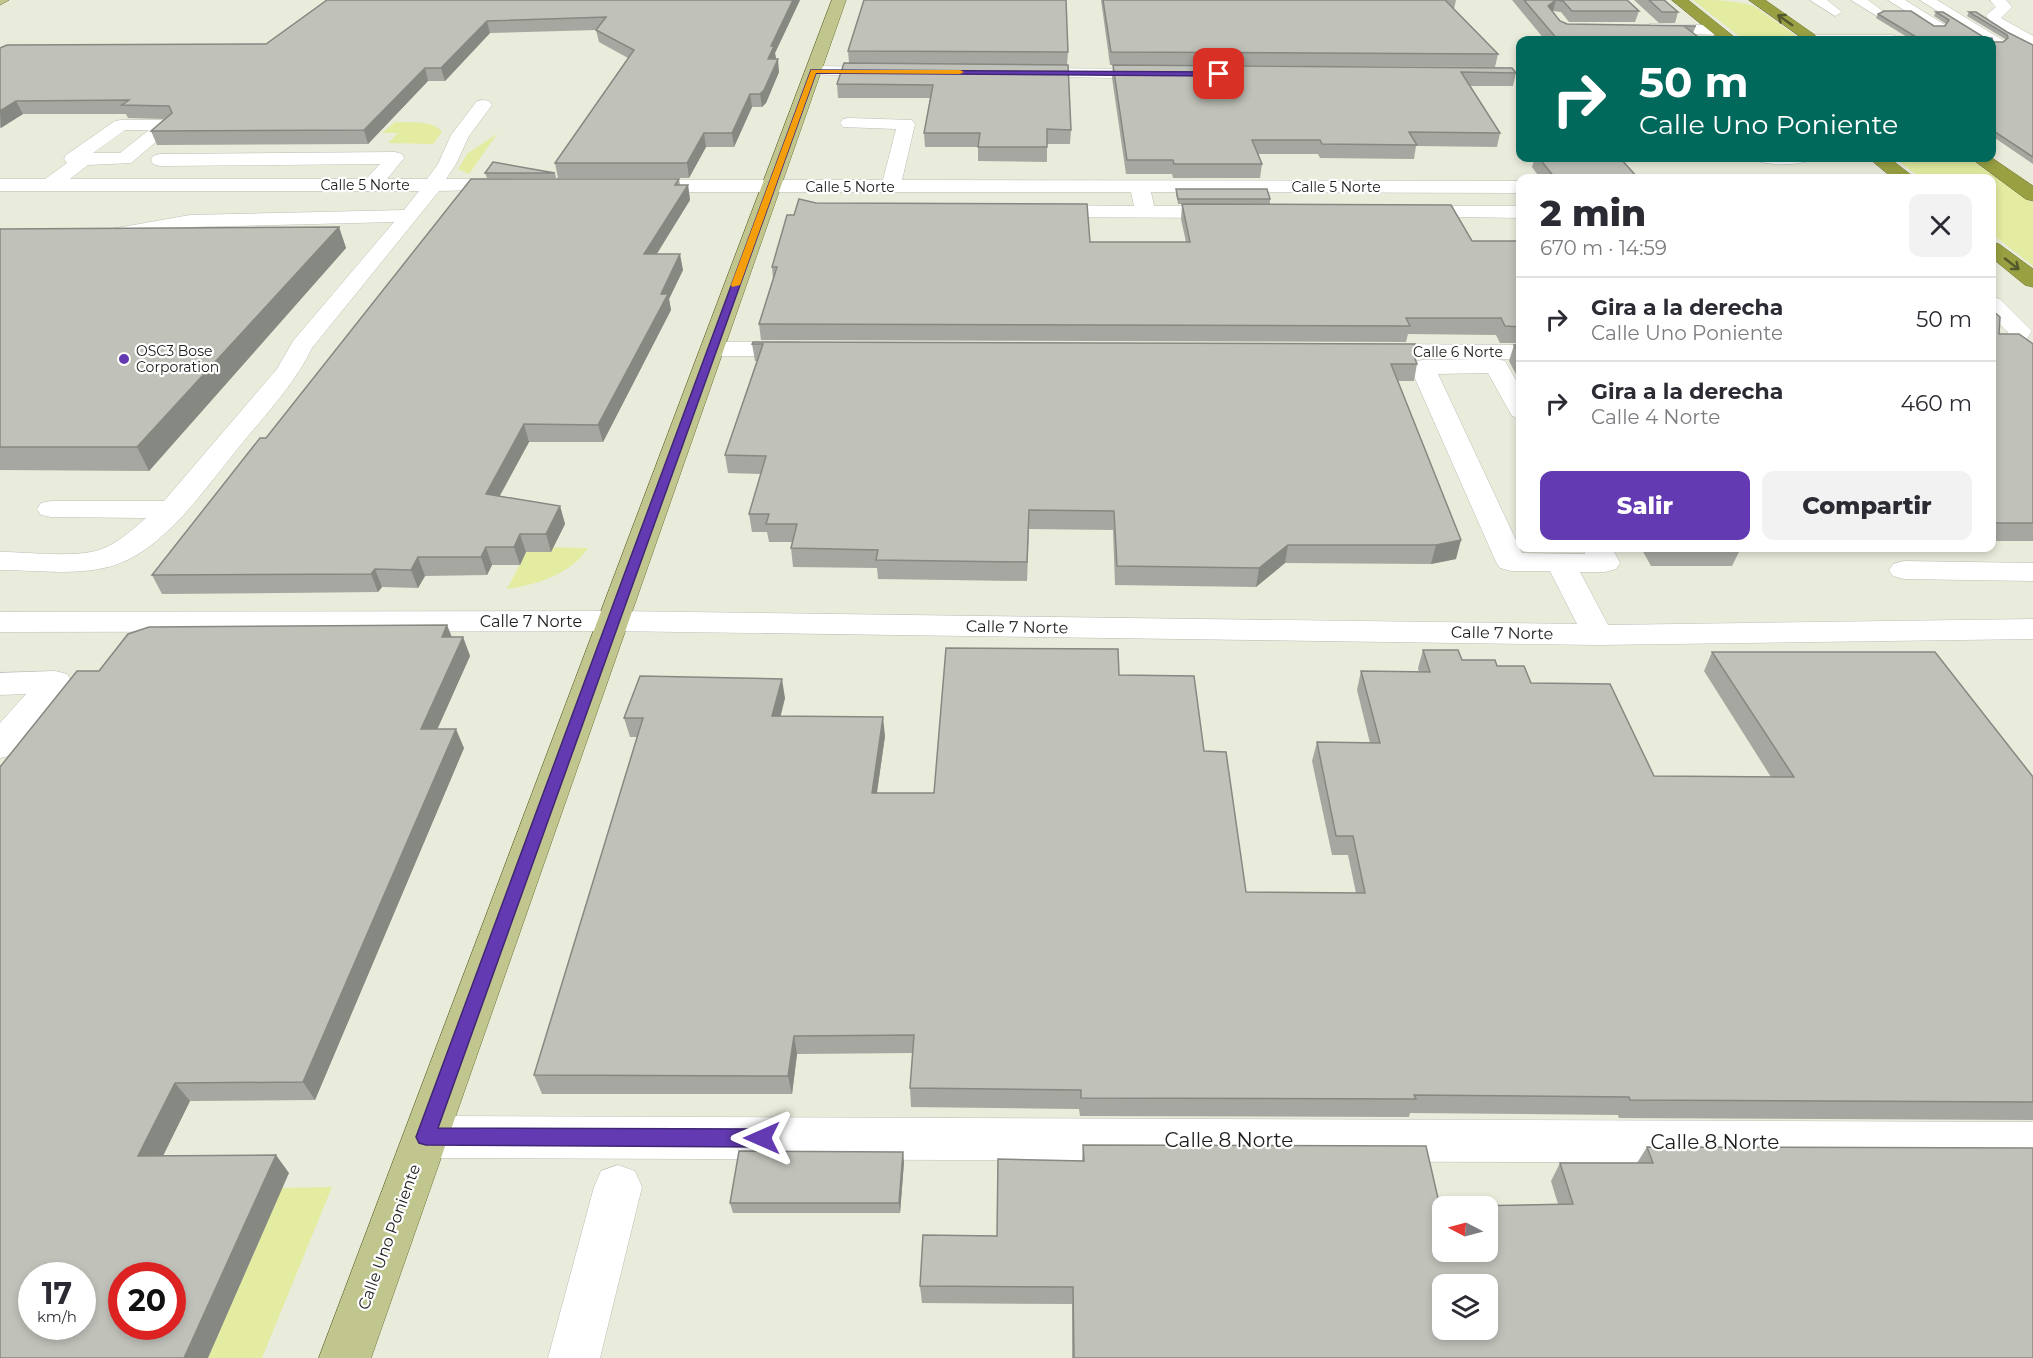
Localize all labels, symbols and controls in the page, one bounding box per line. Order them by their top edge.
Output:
one-way arrow [1777,14,1793,26]
pin [1193,48,1244,99]
text: 50 m [1639,56,1748,108]
icon: arrive [1202,57,1235,90]
icon: right [1540,60,1618,138]
text: Calle Uno Poniente [1639,108,1898,141]
street label: Calle 5 Norte [320,176,410,194]
street label: Calle 5 Norte [805,178,895,196]
street label: Calle 5 Norte [1291,178,1381,196]
text: 2 min [1540,191,1646,235]
button: close [1909,194,1972,257]
text: 670 m · 14:59 [1540,236,1667,260]
one-way arrow [2004,257,2020,270]
text: Gira a la derecha [1591,294,1783,321]
icon: right [1540,303,1573,336]
text: 50 m [1916,306,1972,333]
text: Calle Uno Poniente [1591,321,1783,345]
place label: OSC3 Bose Corporation [136,342,219,376]
street label: Calle 6 Norte [1413,343,1503,361]
marker: OSC3 Bose Corporation [117,352,131,366]
text: Gira a la derecha [1591,378,1783,405]
icon: right [1540,387,1573,420]
text: 460 m [1900,390,1972,417]
text: Calle 4 Norte [1591,405,1720,429]
button: Salir [1540,471,1750,540]
button: Compartir [1762,471,1972,540]
street label: Calle 7 Norte [480,612,582,631]
street label: Calle 7 Norte [966,617,1068,637]
street label: Calle 7 Norte [1451,623,1553,643]
position arrow [730,1106,794,1170]
street label: Calle 8 Norte [1165,1128,1293,1152]
street label: Calle 8 Norte [1651,1130,1779,1154]
street label: Calle Uno Poniente [354,1162,424,1312]
north arrow [1432,1196,1498,1262]
map controls [1432,1196,1498,1340]
speed limit sign: 20 [108,1262,186,1340]
button: layers [1432,1274,1498,1340]
text: 17 [42,1275,72,1312]
text: km/h [37,1307,77,1326]

